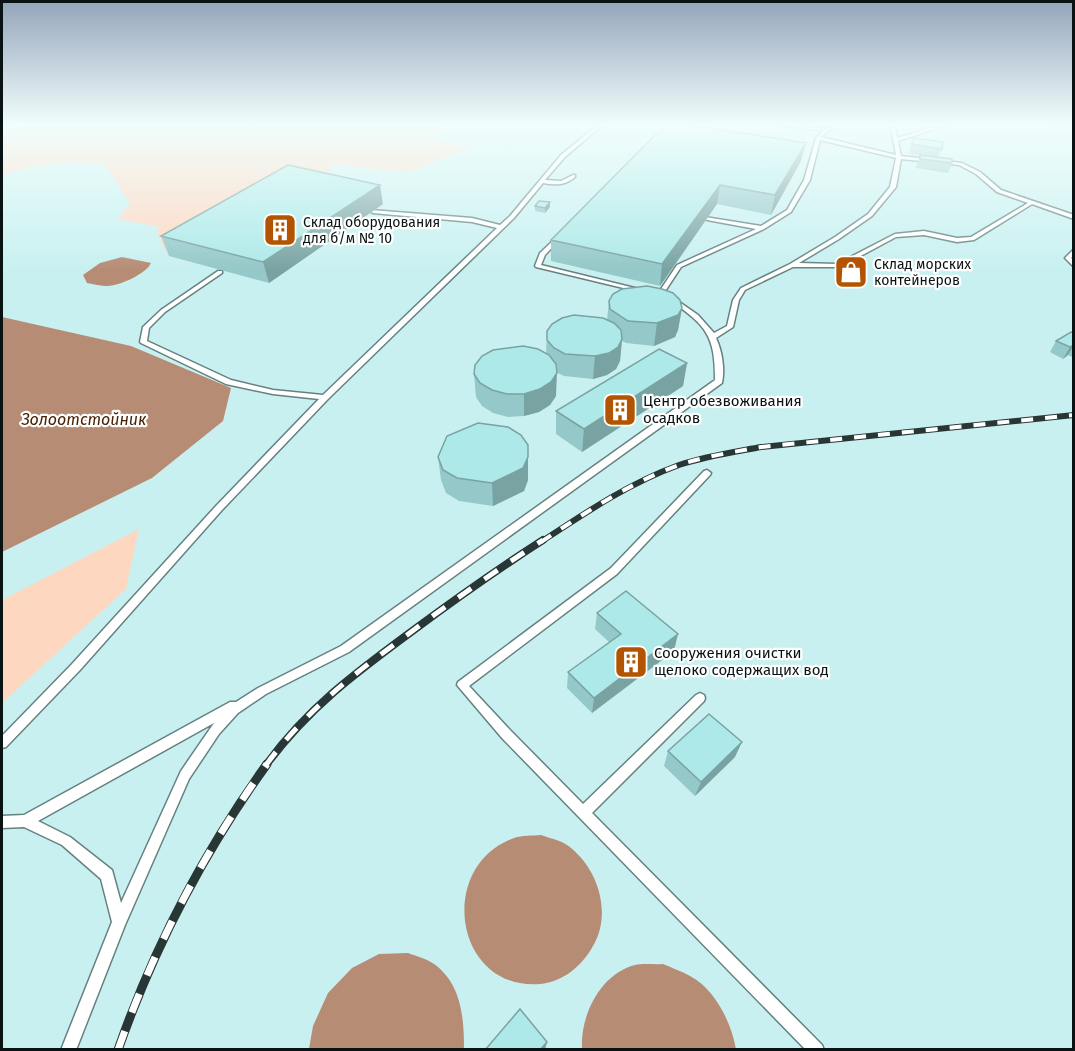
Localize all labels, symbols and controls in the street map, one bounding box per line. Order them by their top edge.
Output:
building icon: Склад оборудования для б/м № 10 [262,212,298,248]
place label: Склад оборудования для б/м № 10 [303,214,440,247]
shop icon: Склад морских контейнеров [833,254,869,290]
place label: Склад морских контейнеров [874,256,971,289]
building icon: Центр обезвоживания осадков [602,392,638,428]
place label: Центр обезвоживания осадков [643,392,802,427]
water label: Золоотстойник [20,410,147,429]
building icon: Сооружения очистки щелоко содержащих вод [613,644,649,680]
place label: Сооружения очистки щелоко содержащих вод [654,644,829,679]

